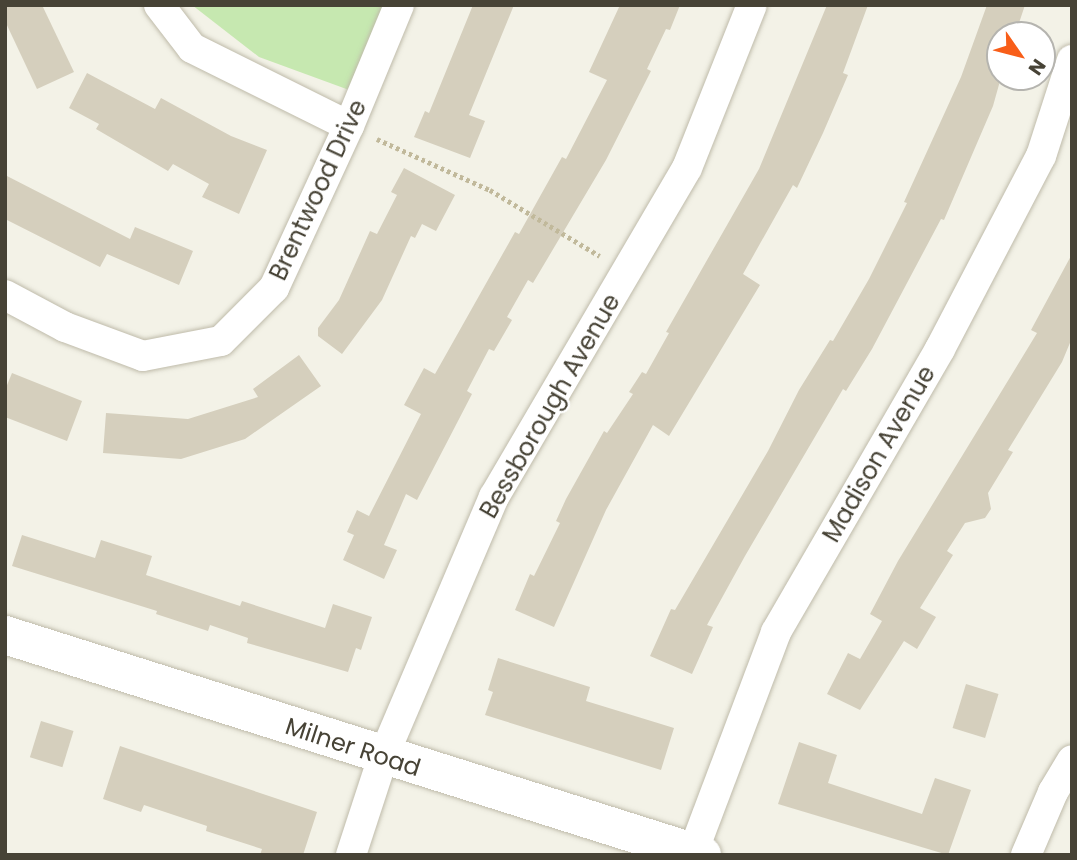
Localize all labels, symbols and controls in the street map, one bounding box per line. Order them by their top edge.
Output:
north arrow [986,21,1056,91]
text: N [1022,54,1052,81]
street label: Brentwood Drive [264,95,372,285]
street label: Bessborough Avenue [474,289,626,523]
street label: Madison Avenue [817,361,941,547]
street label: Milner Road [282,712,424,782]

